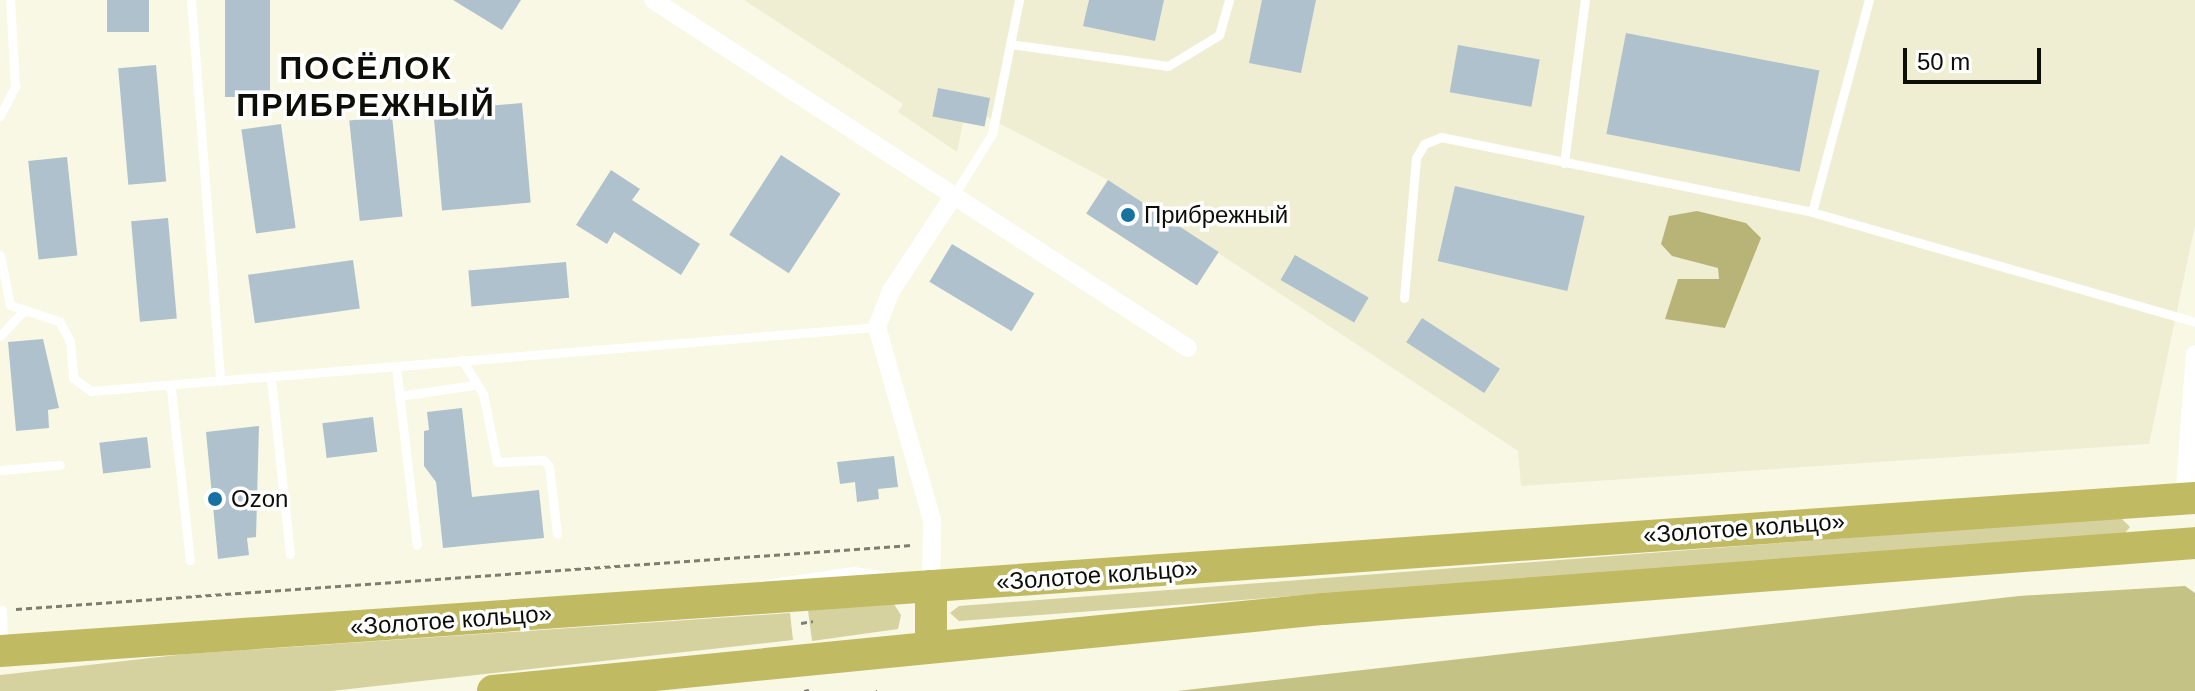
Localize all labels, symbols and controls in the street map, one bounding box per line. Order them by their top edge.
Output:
scale bar [1907,32,2045,82]
text: 50 m [1917,48,1970,75]
district label: ПОСЁЛОК ПРИБРЕЖНЫЙ [236,50,496,125]
place label: Прибрежный [1144,201,1288,229]
marker: Прибрежный [1119,206,1137,224]
place label: Ozon [231,485,288,513]
marker: Ozon [206,490,224,508]
street label: «Золотое кольцо» [1642,507,1846,549]
street label: «Золотое кольцо» [995,554,1199,596]
street label: «Золотое кольцо» [349,599,553,641]

